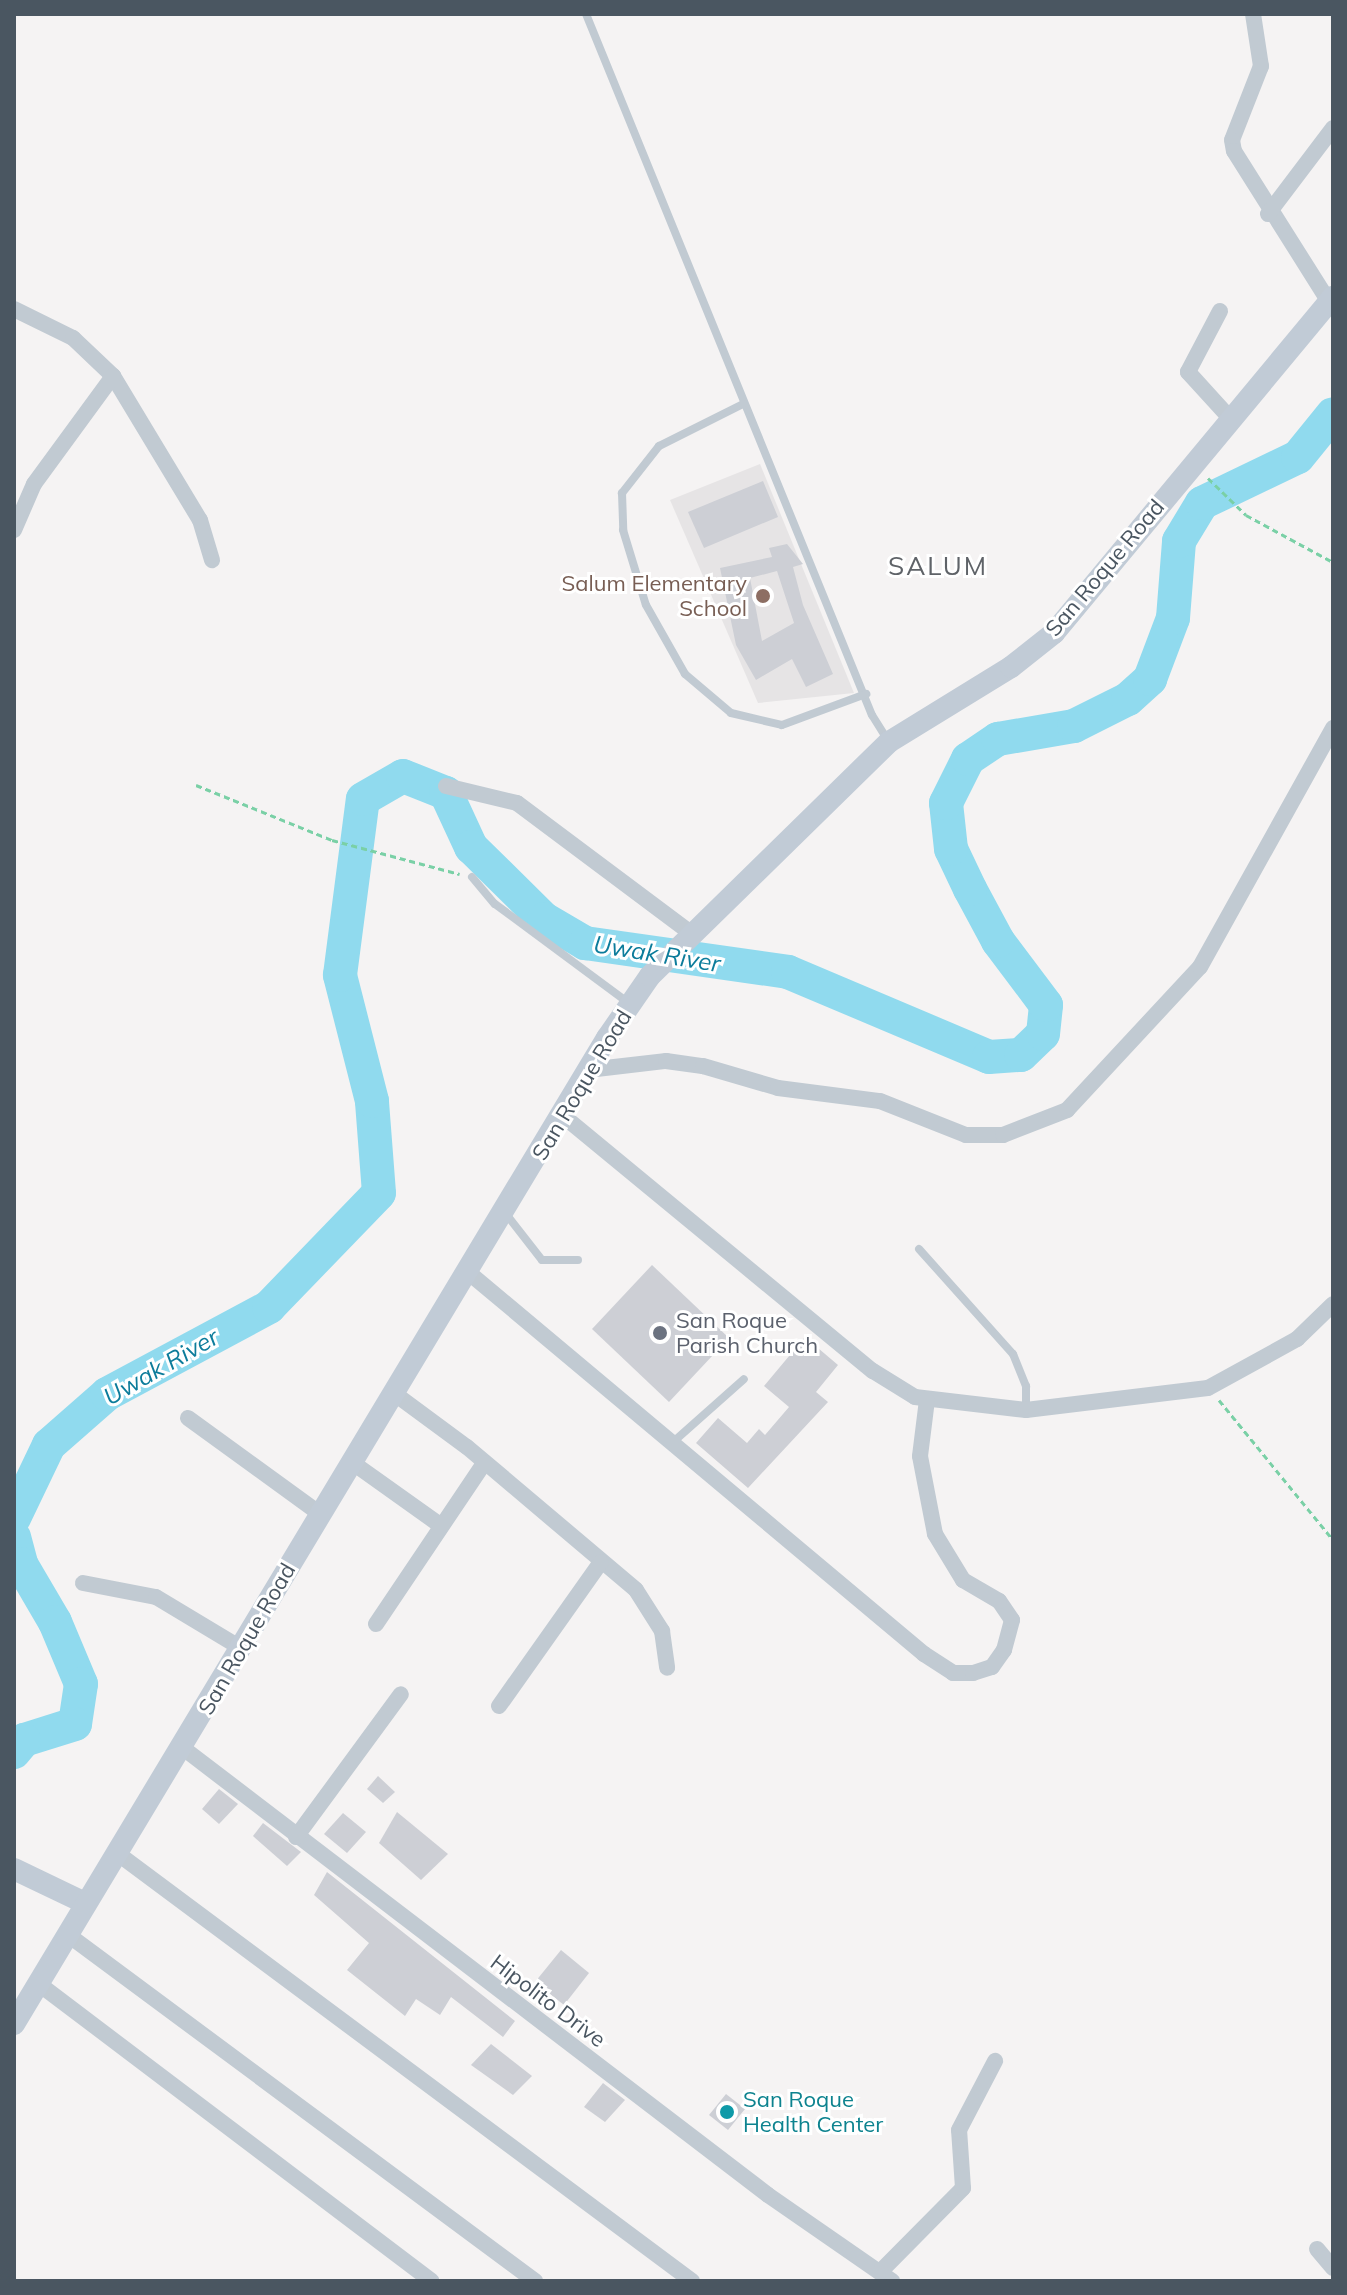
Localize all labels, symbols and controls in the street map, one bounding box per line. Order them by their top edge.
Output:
street label: San Roque Road [1040,494,1170,642]
district label: SALUM [888,550,988,582]
place label: Salum Elementary School [562,570,747,622]
marker: Salum Elementary School [754,587,772,605]
water label: Uwak River [592,930,722,978]
street label: San Roque Road [527,1005,637,1165]
place label: San Roque Parish Church [676,1307,818,1358]
water label: Uwak River [98,1323,224,1411]
marker: San Roque Parish Church [651,1324,669,1342]
street label: San Roque Road [193,1559,301,1719]
street label: Hipolito Drive [485,1949,611,2053]
place label: San Roque Health Center [743,2086,883,2138]
marker: San Roque Health Center [718,2103,736,2121]

